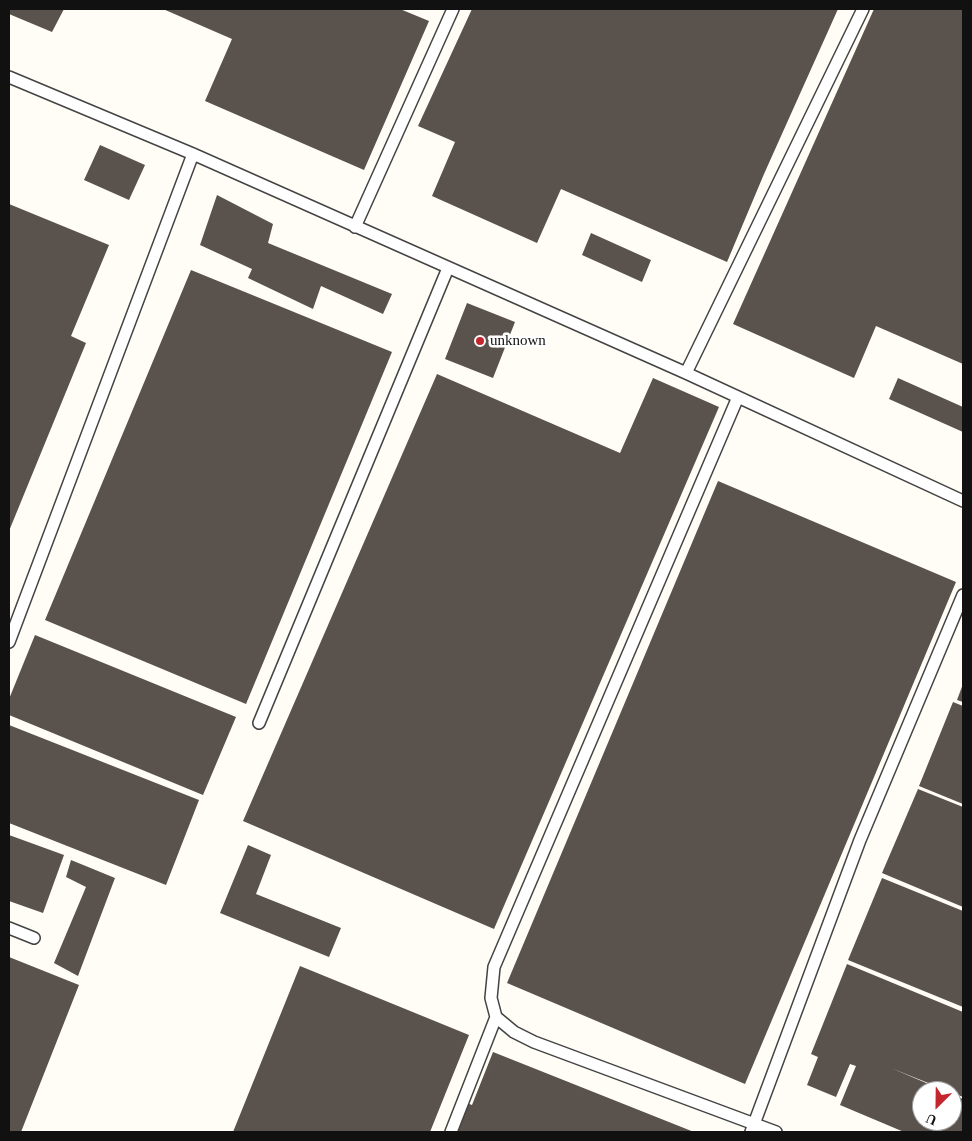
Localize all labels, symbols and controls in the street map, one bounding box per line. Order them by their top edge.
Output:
place label: unknown [490,332,546,350]
marker: unknown [474,335,486,347]
north arrow [912,1081,962,1131]
text: U [924,1110,939,1128]

